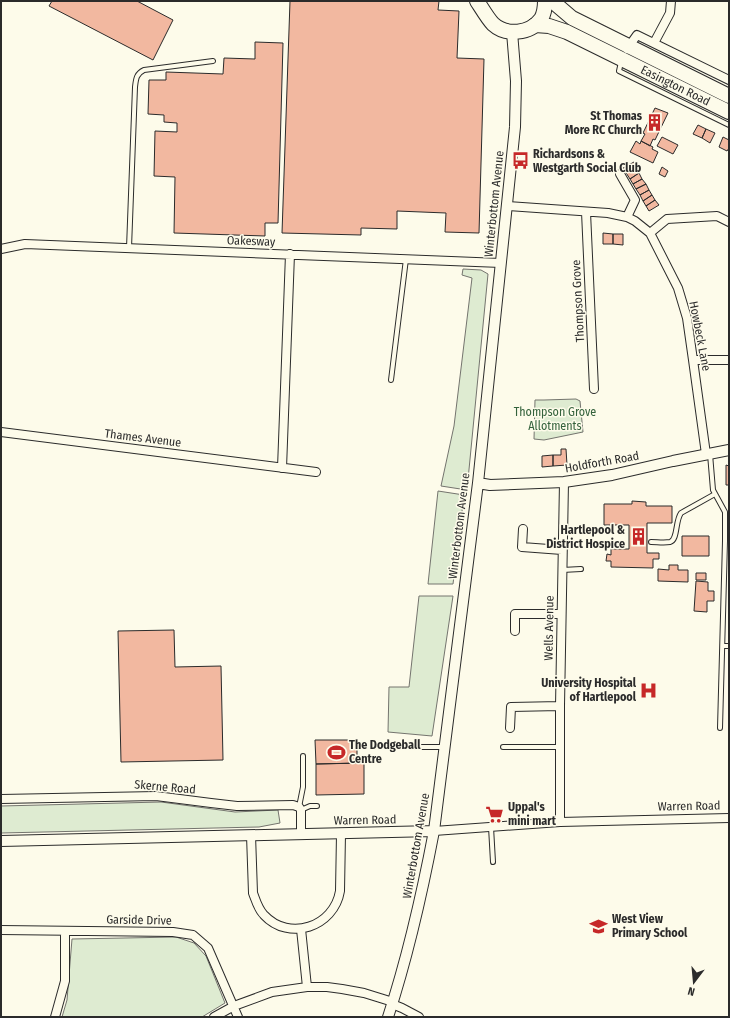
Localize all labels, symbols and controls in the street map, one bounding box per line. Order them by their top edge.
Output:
street label: Easington Road [639,63,712,109]
place label: St Thomas More RC Church [565,109,643,137]
building icon: St Thomas More RC Church [645,113,665,133]
place label: Richardsons & Westgarth Social Club [533,147,642,175]
street label: Winterbottom Avenue [481,150,507,258]
bus stop icon: Richardsons & Westgarth Social Club [510,151,530,171]
street label: Oakesway [227,233,276,249]
street label: Thompson Grove [569,259,587,343]
street label: Howbeck Lane [686,300,714,372]
park label: Thompson Grove Allotments [514,405,596,433]
street label: Thames Avenue [104,426,182,450]
street label: Holdforth Road [564,449,640,475]
street label: Winterbottom Avenue [446,472,472,580]
place label: Hartlepool & District Hospice [546,523,626,551]
building icon: Hartlepool & District Hospice [628,527,648,547]
street label: Wells Avenue [541,595,557,661]
place label: University Hospital of Hartlepool [541,676,637,704]
hospital icon: University Hospital of Hartlepool [639,680,659,700]
place label: The Dodgeball Centre [349,738,421,766]
sports icon: The Dodgeball Centre [326,742,346,762]
street label: Skerne Road [134,777,196,797]
street label: Winterbottom Avenue [400,792,432,900]
street label: Warren Road [658,798,720,814]
place label: Uppal's mini mart [508,800,557,828]
supermarket icon: Uppal's mini mart [485,804,505,824]
street label: Warren Road [334,812,396,828]
street label: Garside Drive [106,912,172,928]
place label: West View Primary School [612,912,688,940]
school or university icon: West View Primary School [589,916,609,936]
north arrow [674,962,714,1002]
text: N [686,984,696,998]

